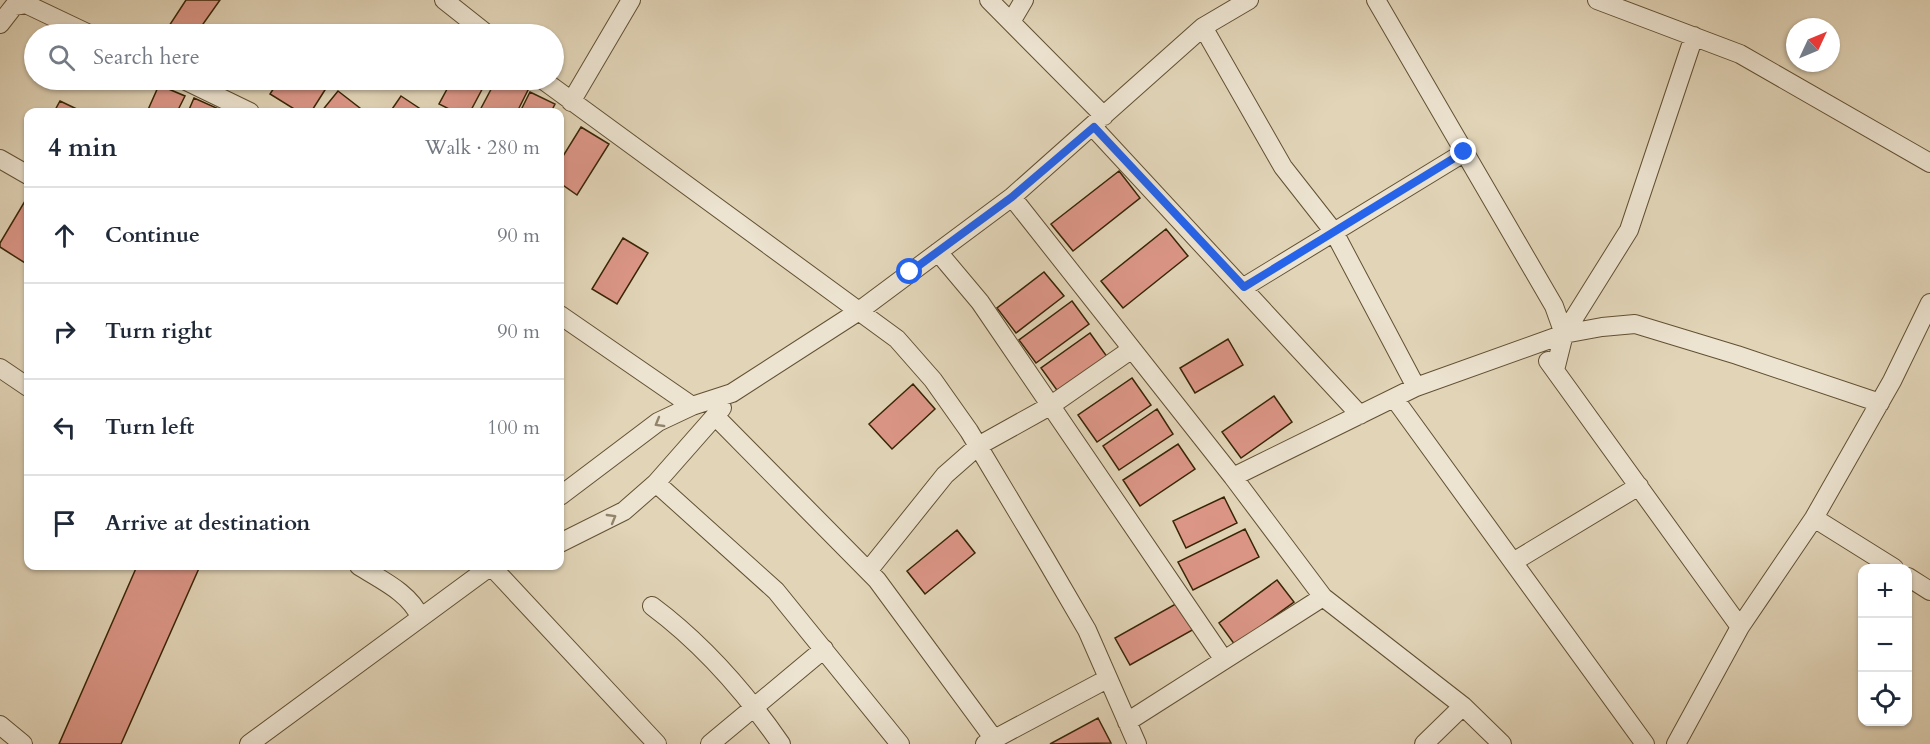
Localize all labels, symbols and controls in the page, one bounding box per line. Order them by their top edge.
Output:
north arrow [1786,18,1840,72]
search box [24,24,564,90]
icon: search [45,41,78,74]
text: Search here [93,42,200,72]
text: 4 min [48,130,117,165]
text: Walk · 280 m [425,134,540,161]
route end [1450,138,1476,164]
icon: ahead [48,219,81,252]
text: Continue [105,220,200,250]
text: 90 m [497,222,540,249]
route start [896,258,922,284]
icon: right [48,315,81,348]
text: Turn right [105,316,212,346]
text: 90 m [497,318,540,345]
icon: left [48,411,81,444]
text: Turn left [105,412,194,442]
text: 100 m [487,414,540,441]
one-way arrow [655,416,665,427]
icon: arrive [48,507,81,540]
text: Arrive at destination [105,508,310,538]
one-way arrow [606,513,616,525]
map controls [1858,564,1912,726]
button: + [1858,564,1912,618]
button: − [1858,618,1912,672]
button: locate [1858,672,1912,726]

